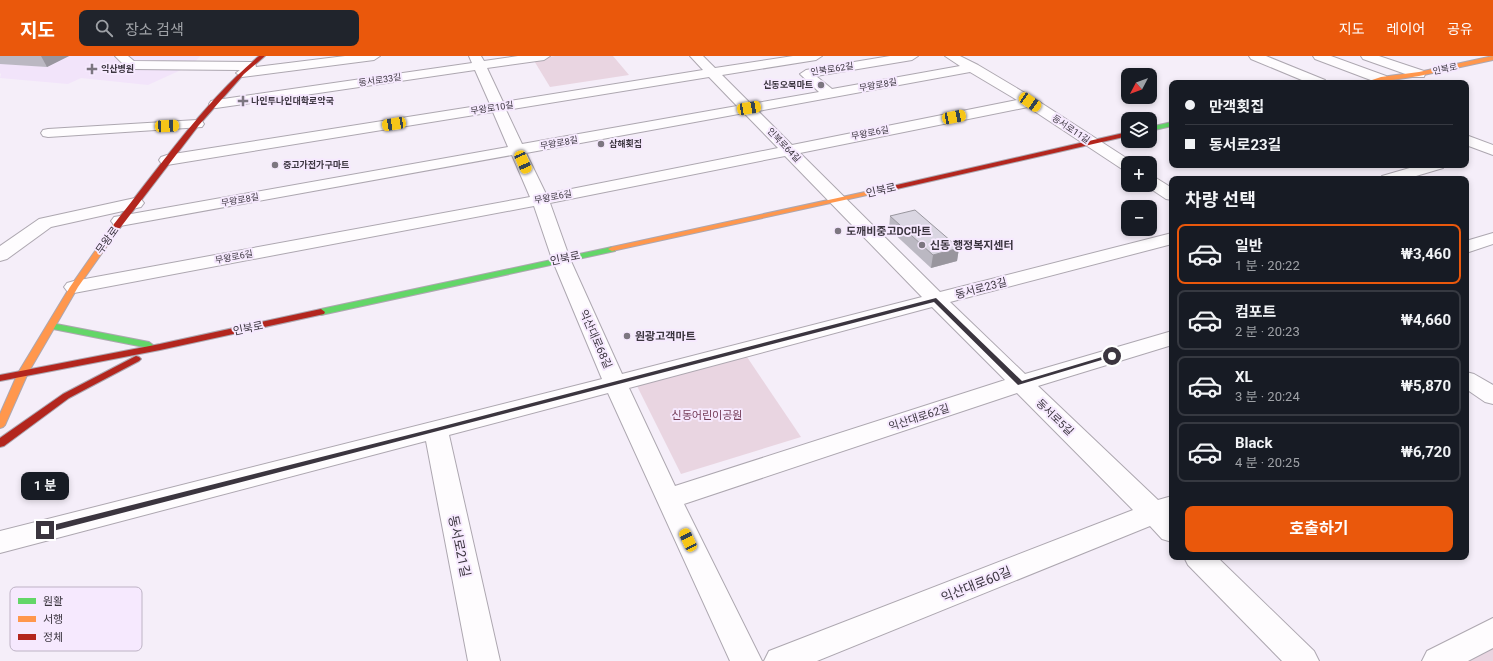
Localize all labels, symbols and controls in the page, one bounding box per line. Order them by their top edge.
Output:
search box [79,10,359,46]
icon: search [93,17,115,39]
text: 지도 [20,19,55,42]
text: 장소 검색 [125,21,184,39]
text: 지도 [1339,21,1365,37]
text: 레이어 [1387,21,1425,37]
text: 공유 [1447,21,1473,37]
street label: 인북로62길 [810,61,854,77]
street label: 인북로 [1432,62,1458,76]
marker: 익산병원 [86,63,98,75]
place label: 익산병원 [101,64,134,74]
north arrow [1121,68,1157,104]
map controls [1121,68,1157,236]
street label: 동서로33길 [358,72,402,88]
street label: 무왕로8길 [858,77,898,93]
place label: 신동오복마트 [763,80,813,90]
marker: 신동오복마트 [816,80,826,90]
car [1017,90,1043,114]
place label: 나인투나인대학로약국 [251,95,335,106]
marker: 나인투나인대학로약국 [238,96,248,106]
text: 만객횟집 [1209,98,1264,116]
street label: 무왕로10길 [470,100,514,116]
car [736,100,762,116]
car [941,109,967,125]
button: layers [1121,112,1157,148]
street label: 동서로11길 [1050,113,1092,145]
car [381,116,407,132]
car [155,119,179,133]
street label: 무왕로6길 [850,124,890,142]
street label: 인북로64길 [765,126,803,164]
street label: 무왕로8길 [539,135,579,151]
text: 동서로23길 [1209,136,1281,154]
place label: 삼해횟집 [609,138,642,149]
marker: 삼해횟집 [596,139,606,149]
car [513,149,533,175]
button: + [1121,156,1157,192]
marker: 중고가전가구마트 [270,160,280,170]
place label: 중고가전가구마트 [283,160,349,170]
street label: 인북로 [865,181,897,200]
street label: 무왕로6길 [533,188,573,206]
text: 차량 선택 [1185,189,1256,210]
street label: 무왕로8길 [220,192,260,208]
button: − [1121,200,1157,236]
street label: 무왕로 [93,224,121,256]
place label: 도깨비중고DC마트 [846,225,931,238]
marker: 도깨비중고DC마트 [833,226,843,236]
icon: car [1187,236,1223,272]
text: 일반 [1235,237,1263,255]
place label: 신동 행정복지센터 [930,239,1014,252]
marker: 신동 행정복지센터 [917,240,927,250]
text: ₩3,460 [1401,245,1451,263]
street label: 무왕로6길 [214,248,254,266]
street label: 인북로 [549,249,581,268]
text: 1 분 · 20:22 [1235,258,1300,273]
street label: 동서로23길 [954,275,1008,302]
icon: car [1187,302,1223,338]
text: 컴포트 [1235,303,1276,321]
street label: 익산대로68길 [577,308,614,371]
text: ₩4,660 [1401,311,1451,329]
street label: 인북로 [232,319,264,338]
text: 2 분 · 20:23 [1235,324,1300,339]
place label: 원광고객마트 [635,330,696,343]
marker: 원광고객마트 [622,331,632,341]
route start [1103,347,1121,365]
icon: car [1187,368,1223,404]
text: XL [1235,368,1253,386]
text: ₩5,870 [1401,377,1451,395]
text: 3 분 · 20:24 [1235,389,1300,404]
street label: 동서로5길 [1033,396,1076,438]
street label: 익산대로62길 [887,402,951,433]
park label: 신동어린이공원 [672,409,742,422]
icon: car [1187,434,1223,470]
text: Black [1235,434,1272,452]
text: ₩6,720 [1401,443,1451,461]
text: 4 분 · 20:25 [1235,455,1300,470]
callout: 1 분 [21,472,69,500]
text: 1 분 [34,478,56,493]
button: 호출하기 [1185,506,1453,552]
street label: 동서로21길 [446,514,473,578]
route end [36,521,54,539]
car [677,527,699,553]
street label: 익산대로60길 [939,564,1013,605]
legend [10,587,142,651]
text: 원활 [43,595,63,608]
text: 서행 [43,613,63,626]
text: 정체 [43,631,63,644]

